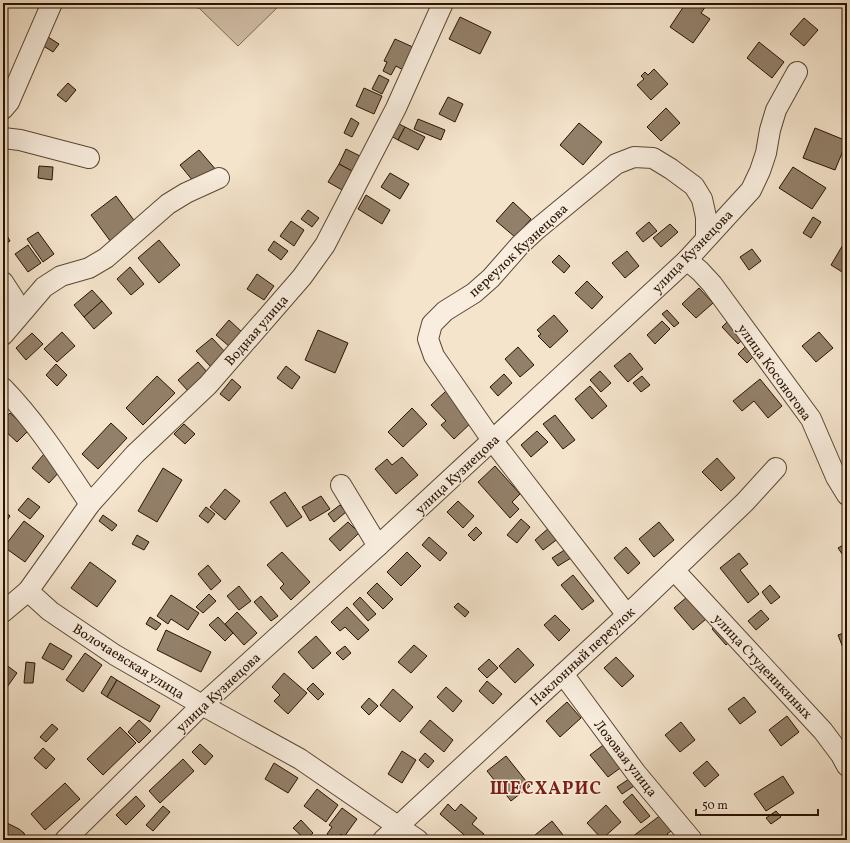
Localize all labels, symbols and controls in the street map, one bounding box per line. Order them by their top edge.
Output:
street label: переулок Кузнецова [465,200,573,302]
street label: улица Кузнецова [648,206,738,298]
street label: Водная улица [221,291,293,371]
street label: улица Косоногова [732,321,815,425]
street label: улица Кузнецова [412,431,504,519]
street label: Наклонный переулок [526,603,640,711]
street label: улица Студеникиных [708,610,816,724]
street label: Волочаевская улица [69,620,188,704]
street label: улица Кузнецова [173,649,265,737]
street label: Лозовая улица [589,716,661,801]
district label: ШЕСХАРИС [490,777,602,802]
scale bar [696,791,818,817]
text: 50 m [702,798,728,814]

